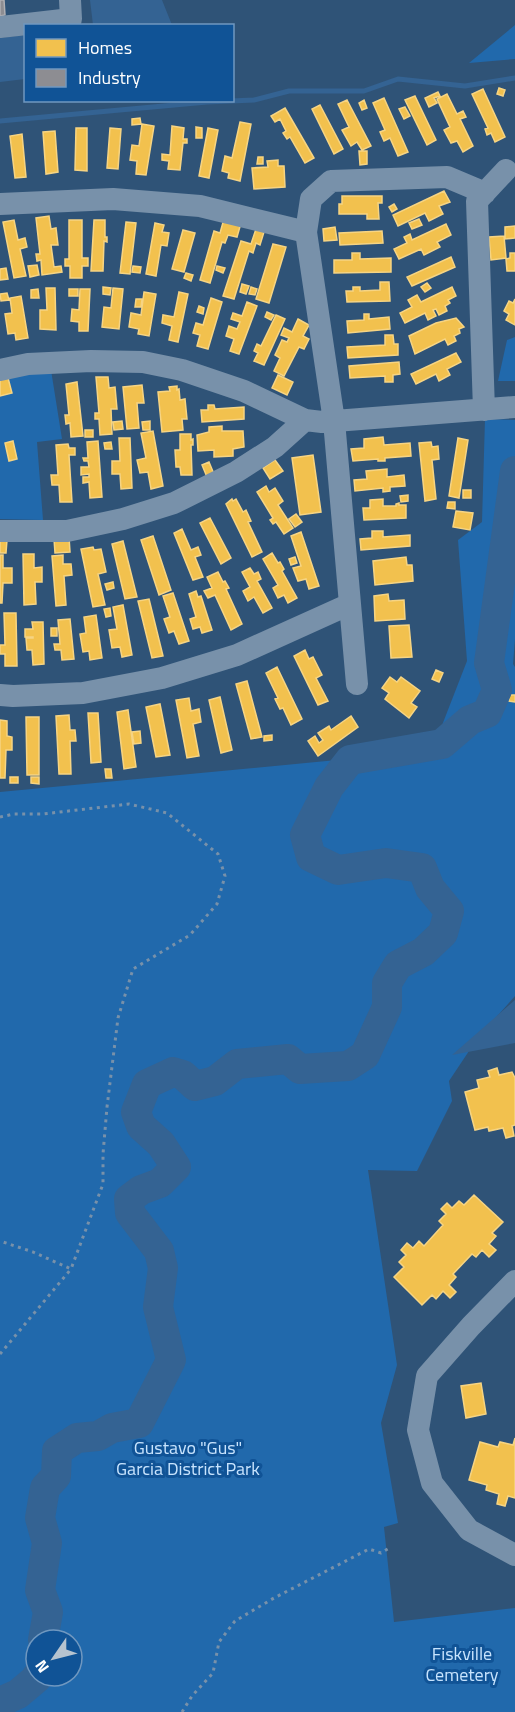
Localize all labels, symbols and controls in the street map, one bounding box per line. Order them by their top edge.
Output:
legend [24,24,234,102]
text: Homes [78,34,132,61]
text: Industry [78,64,141,91]
park label: Gustavo "Gus" Garcia District Park [116,1434,260,1482]
north arrow [24,1628,84,1688]
park label: Fiskville Cemetery [425,1640,499,1688]
text: N [29,1655,55,1678]

